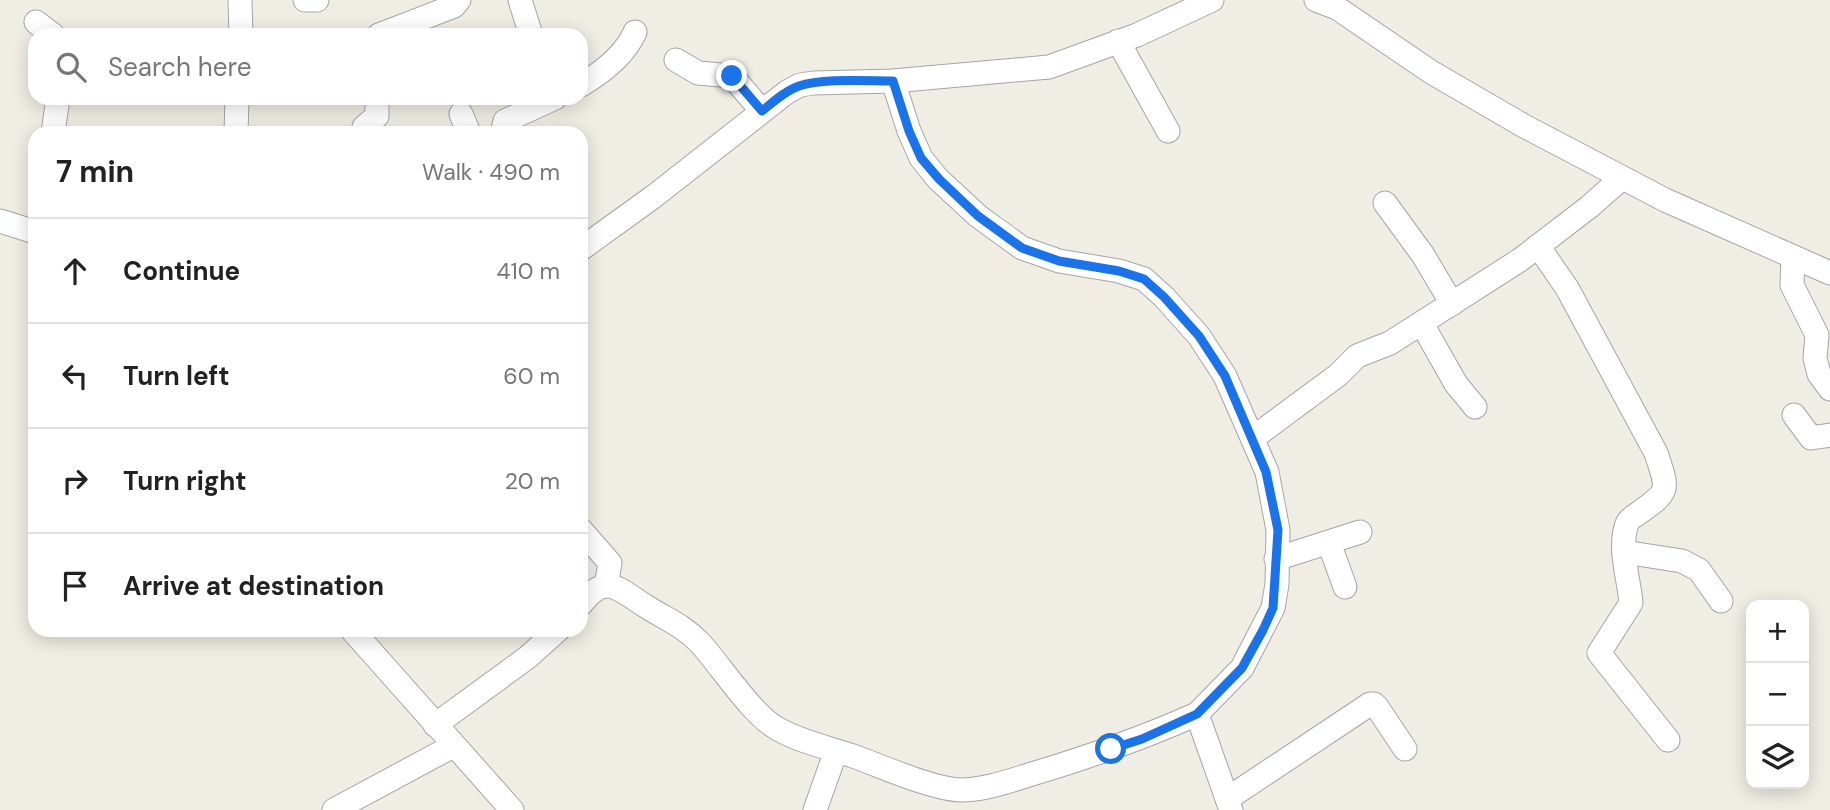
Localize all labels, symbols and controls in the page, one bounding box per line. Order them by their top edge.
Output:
search box [28,28,588,105]
icon: search [52,48,90,86]
text: Search here [108,50,251,84]
route end [716,60,747,91]
text: 7 min [56,152,134,191]
text: Walk · 490 m [422,157,560,187]
icon: ahead [56,252,94,290]
text: Continue [123,254,240,288]
text: 410 m [497,256,560,286]
icon: left [56,357,94,395]
text: Turn left [123,359,230,393]
text: 60 m [503,361,560,391]
icon: right [56,462,94,500]
text: Turn right [123,464,247,498]
text: 20 m [505,466,560,496]
icon: arrive [56,567,94,605]
text: Arrive at destination [123,569,384,603]
map controls [1746,600,1809,789]
button: + [1746,600,1809,663]
button: − [1746,663,1809,726]
button: layers [1746,726,1809,789]
route start [1095,733,1126,764]

